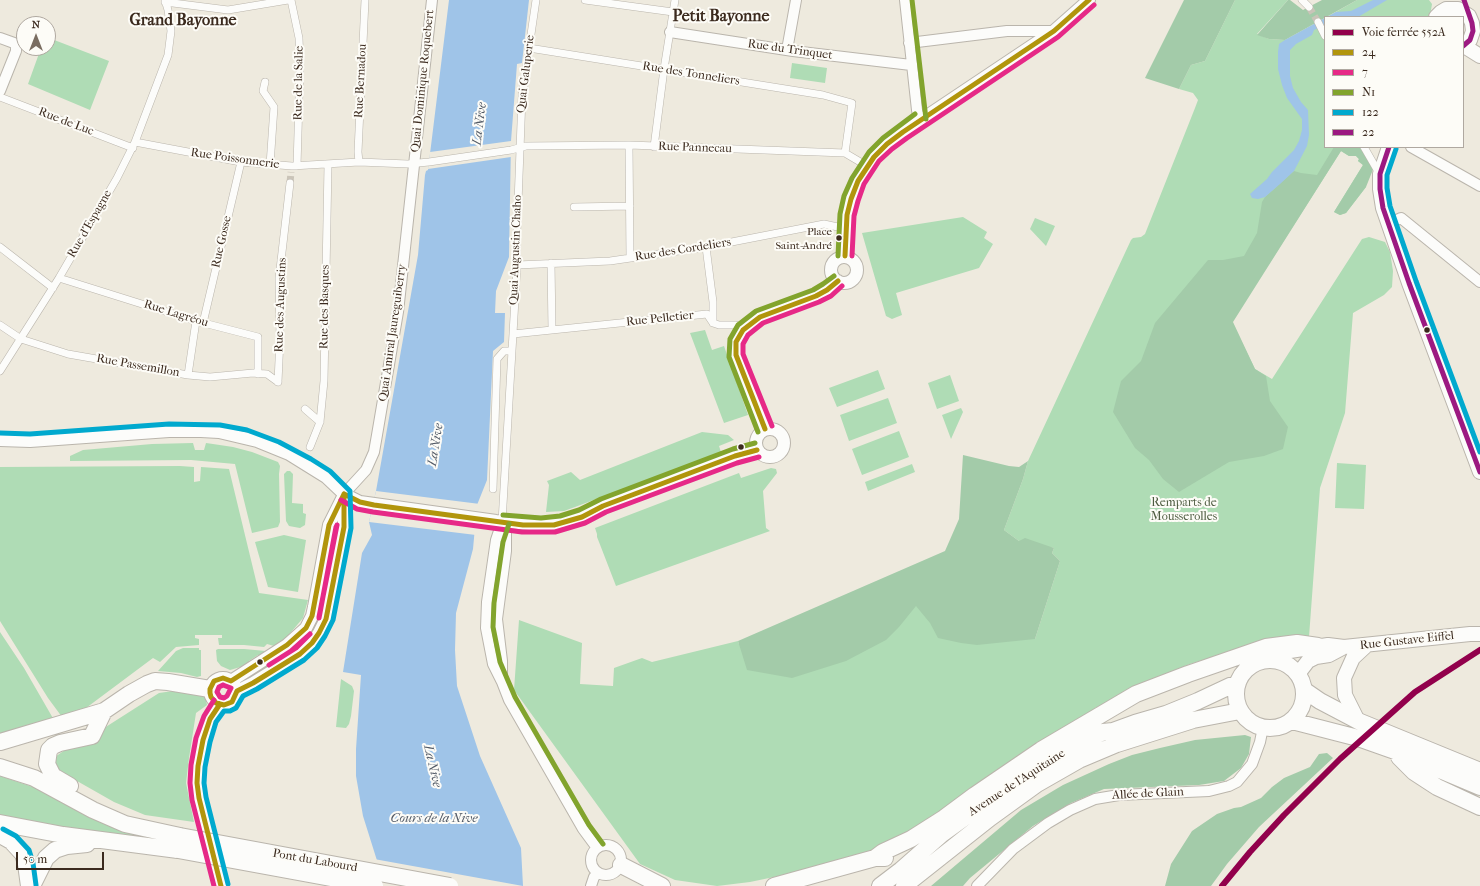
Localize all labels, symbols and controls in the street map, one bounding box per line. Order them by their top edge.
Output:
district label: Petit Bayonne [673,7,769,27]
street label: Quai Dominique Roquebert [408,9,438,153]
district label: Grand Bayonne [129,11,237,31]
north arrow [16,16,56,56]
legend [1324,16,1464,148]
text: N [32,18,40,31]
text: Voie ferrée 552A [1362,25,1446,39]
street label: Quai Galuperie [514,34,538,114]
street label: Rue du Trinquet [747,37,833,63]
street label: Rue Bernadou [352,43,370,119]
text: 24 [1362,45,1375,59]
street label: Rue de la Salie [291,46,307,120]
street label: Rue des Tonneliers [641,59,741,89]
text: 7 [1362,65,1368,79]
text: N1 [1362,85,1375,99]
water label: La Nive [470,102,490,146]
street label: Rue de Luc [36,105,96,139]
text: 122 [1362,105,1379,119]
text: 22 [1362,125,1374,139]
street label: Rue Pannecau [658,140,732,156]
street label: Rue Poissonnerie [190,146,280,172]
street label: Rue d'Espagne [65,187,115,261]
street label: Quai Augustin Chaho [507,195,525,305]
street label: Rue Gosse [209,214,235,270]
place label: Place Saint-André [775,225,832,251]
marker: Place Saint-André [834,233,844,243]
street label: Rue des Cordeliers [634,235,732,265]
street label: Rue des Augustins [272,257,290,353]
street label: Quai Amiral Jaureguiberry [376,263,410,403]
street label: Rue des Basques [317,265,333,349]
street label: Rue Lagréou [142,297,210,331]
street label: Rue Pelletier [625,308,695,330]
unlabelled marker [1422,325,1432,335]
street label: Rue Passemillon [95,352,181,380]
water label: La Nive [425,422,447,468]
unlabelled marker [736,442,746,452]
park label: Remparts de Mousserolles [1151,496,1217,524]
street label: Rue Gustave Eiffel [1359,629,1455,653]
unlabelled marker [255,657,265,667]
water label: La Nive [420,743,444,789]
street label: Avenue de l'Aquitaine [966,746,1068,820]
street label: Allée de Glain [1112,785,1184,803]
water label: Cours de la Nive [391,811,477,827]
scale bar [18,844,106,870]
street label: Pont du Labourd [271,846,359,876]
text: 50 m [23,852,47,866]

